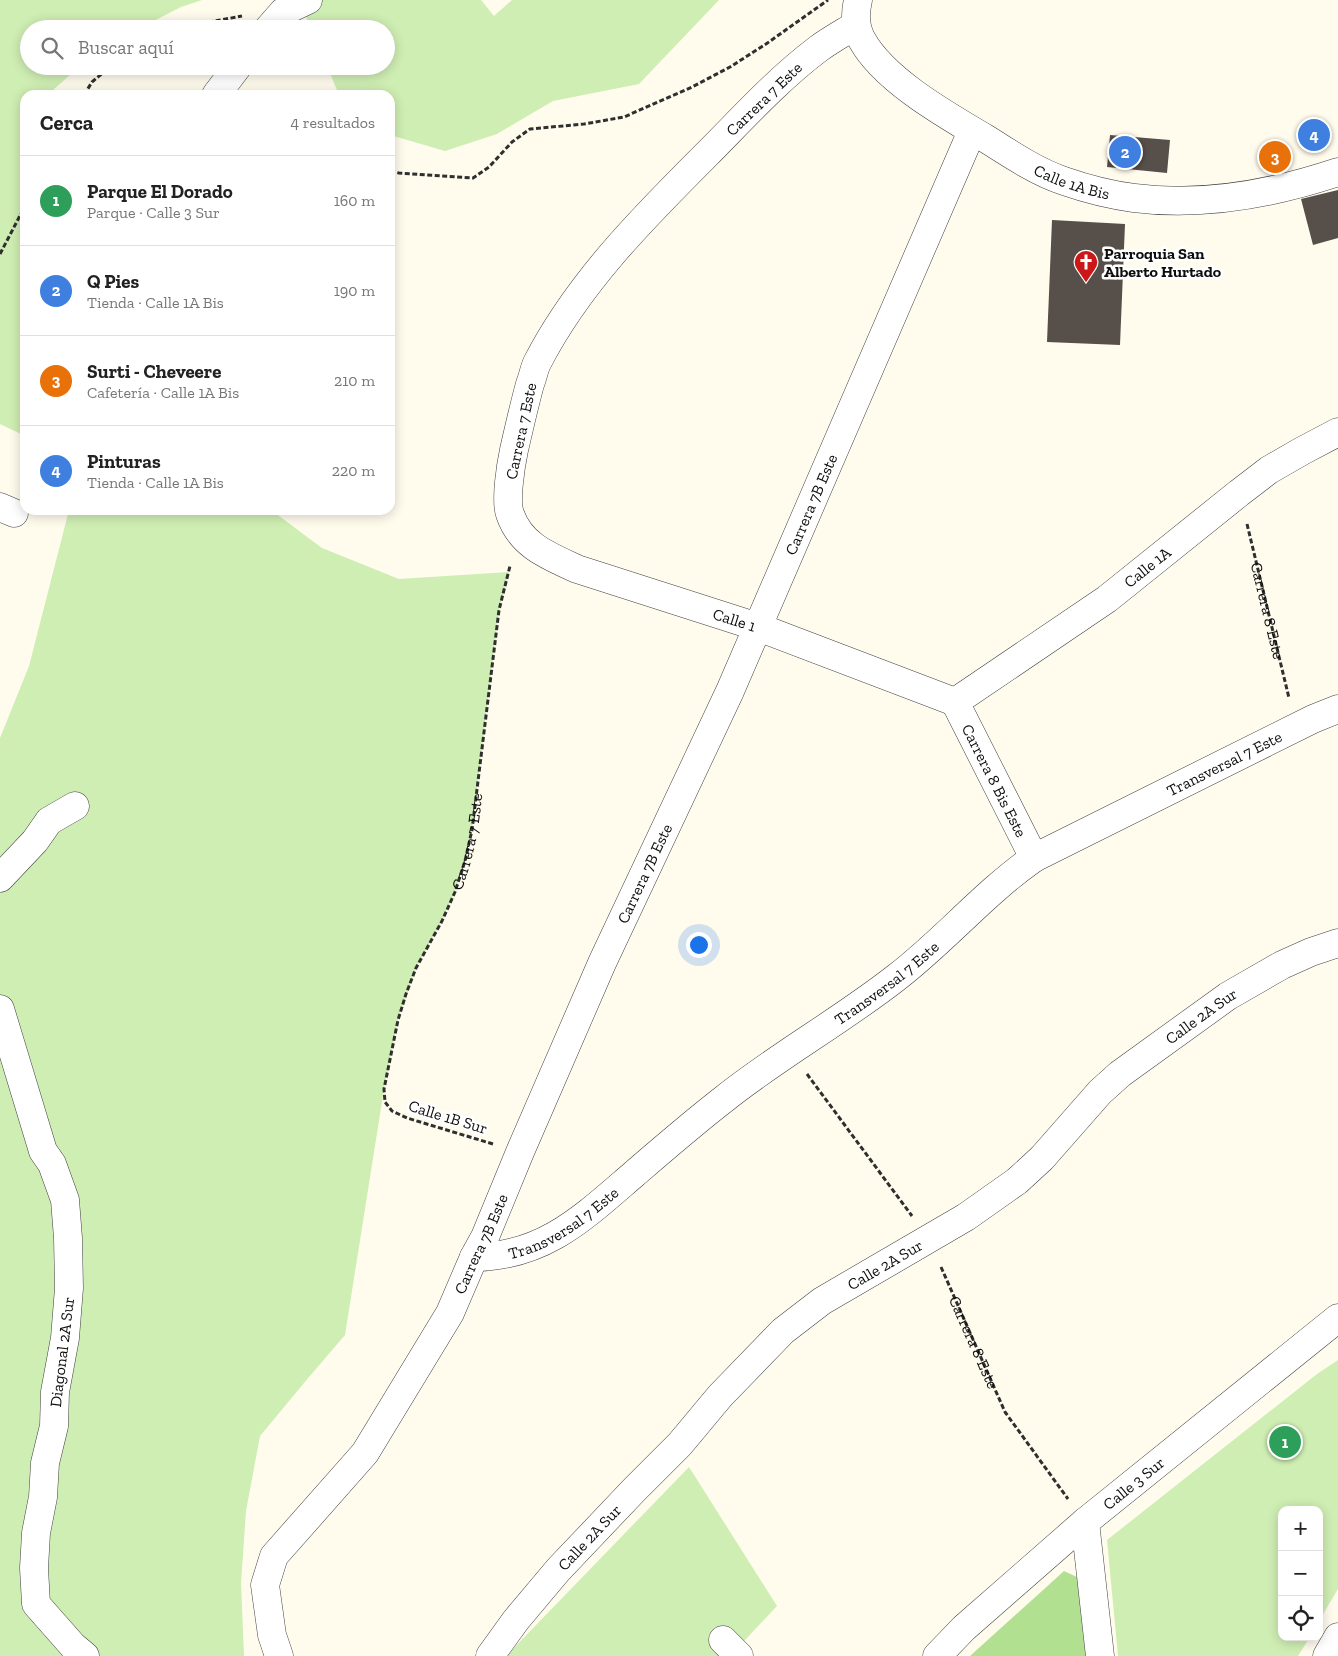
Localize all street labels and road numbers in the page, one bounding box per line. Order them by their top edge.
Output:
street label: Carrera 7 Este [722,58,806,140]
street label: Calle 1A Bis [1031,160,1111,203]
street label: Carrera 7 Este [502,381,540,481]
street label: Carrera 7B Este [781,451,841,558]
street label: Calle 1A [1120,542,1175,591]
street label: Carrera 8 Este [1247,560,1289,661]
street label: Calle 1 [711,604,758,635]
street label: Carrera 8 Bis Este [958,721,1031,840]
street label: Transversal 7 Este [1163,727,1285,800]
street label: Carrera 7 Este [447,792,486,892]
street label: Carrera 7B Este [613,820,676,926]
street label: Transversal 7 Este [831,937,942,1029]
street label: Calle 2A Sur [1161,983,1240,1048]
street label: Calle 1B Sur [406,1096,490,1138]
street label: Transversal 7 Este [506,1182,622,1263]
street label: Carrera 7B Este [450,1191,511,1297]
street label: Calle 2A Sur [844,1235,926,1294]
street label: Carrera 8 Este [945,1293,1003,1391]
street label: Diagonal 2A Sur [46,1295,78,1408]
street label: Calle 3 Sur [1099,1452,1168,1513]
street label: Calle 2A Sur [553,1500,625,1574]

